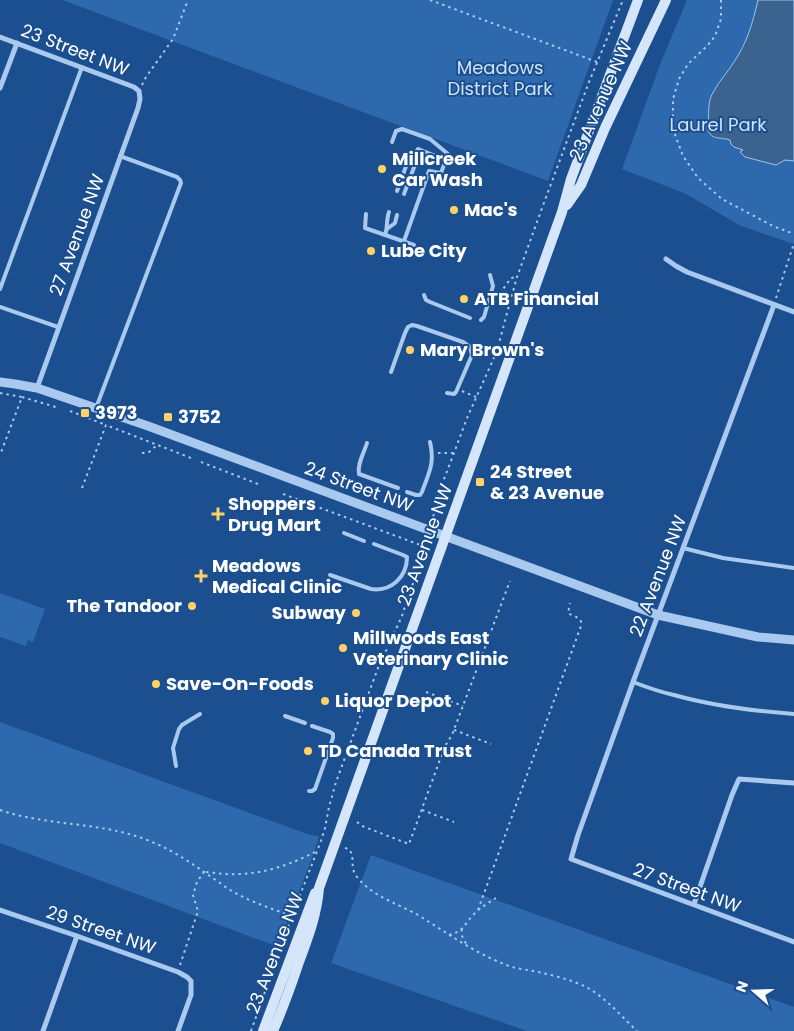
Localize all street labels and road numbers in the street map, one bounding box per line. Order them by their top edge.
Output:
street label: 23 Street NW [18,18,133,82]
street label: 23 Avenue NW [563,37,638,165]
street label: 27 Avenue NW [43,170,110,299]
street label: 24 Street NW [301,455,418,518]
street label: 23 Avenue NW [391,480,458,609]
street label: 22 Avenue NW [623,511,692,640]
street label: 27 Street NW [630,857,745,919]
street label: 23 Avenue NW [240,888,309,1017]
street label: 29 Street NW [43,899,160,960]

